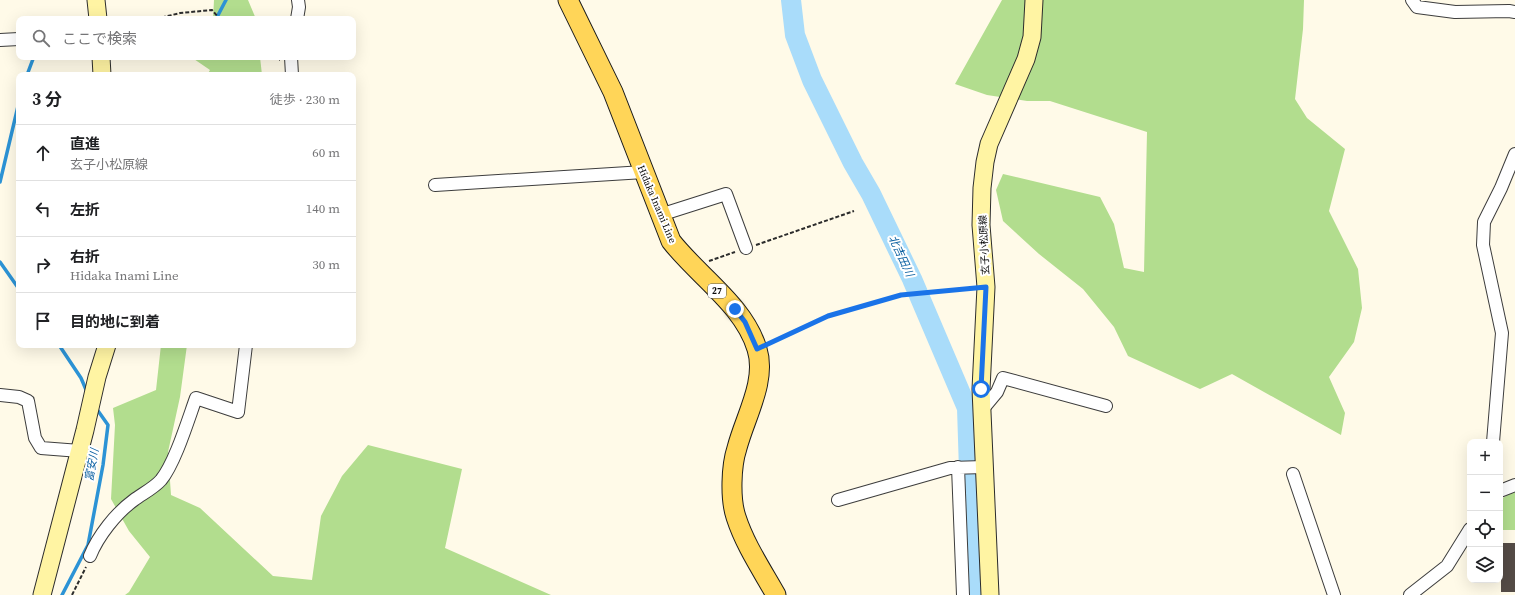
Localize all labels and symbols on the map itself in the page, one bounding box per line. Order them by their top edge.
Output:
street label: Hidaka Inami Line [635,163,679,245]
street label: 玄子小松原線 [976,215,992,275]
water label: 北吉田川 [885,233,918,280]
road number: 27 [708,284,726,298]
route end [726,300,744,318]
route start [972,380,990,398]
water label: 富安川 [82,446,102,483]

